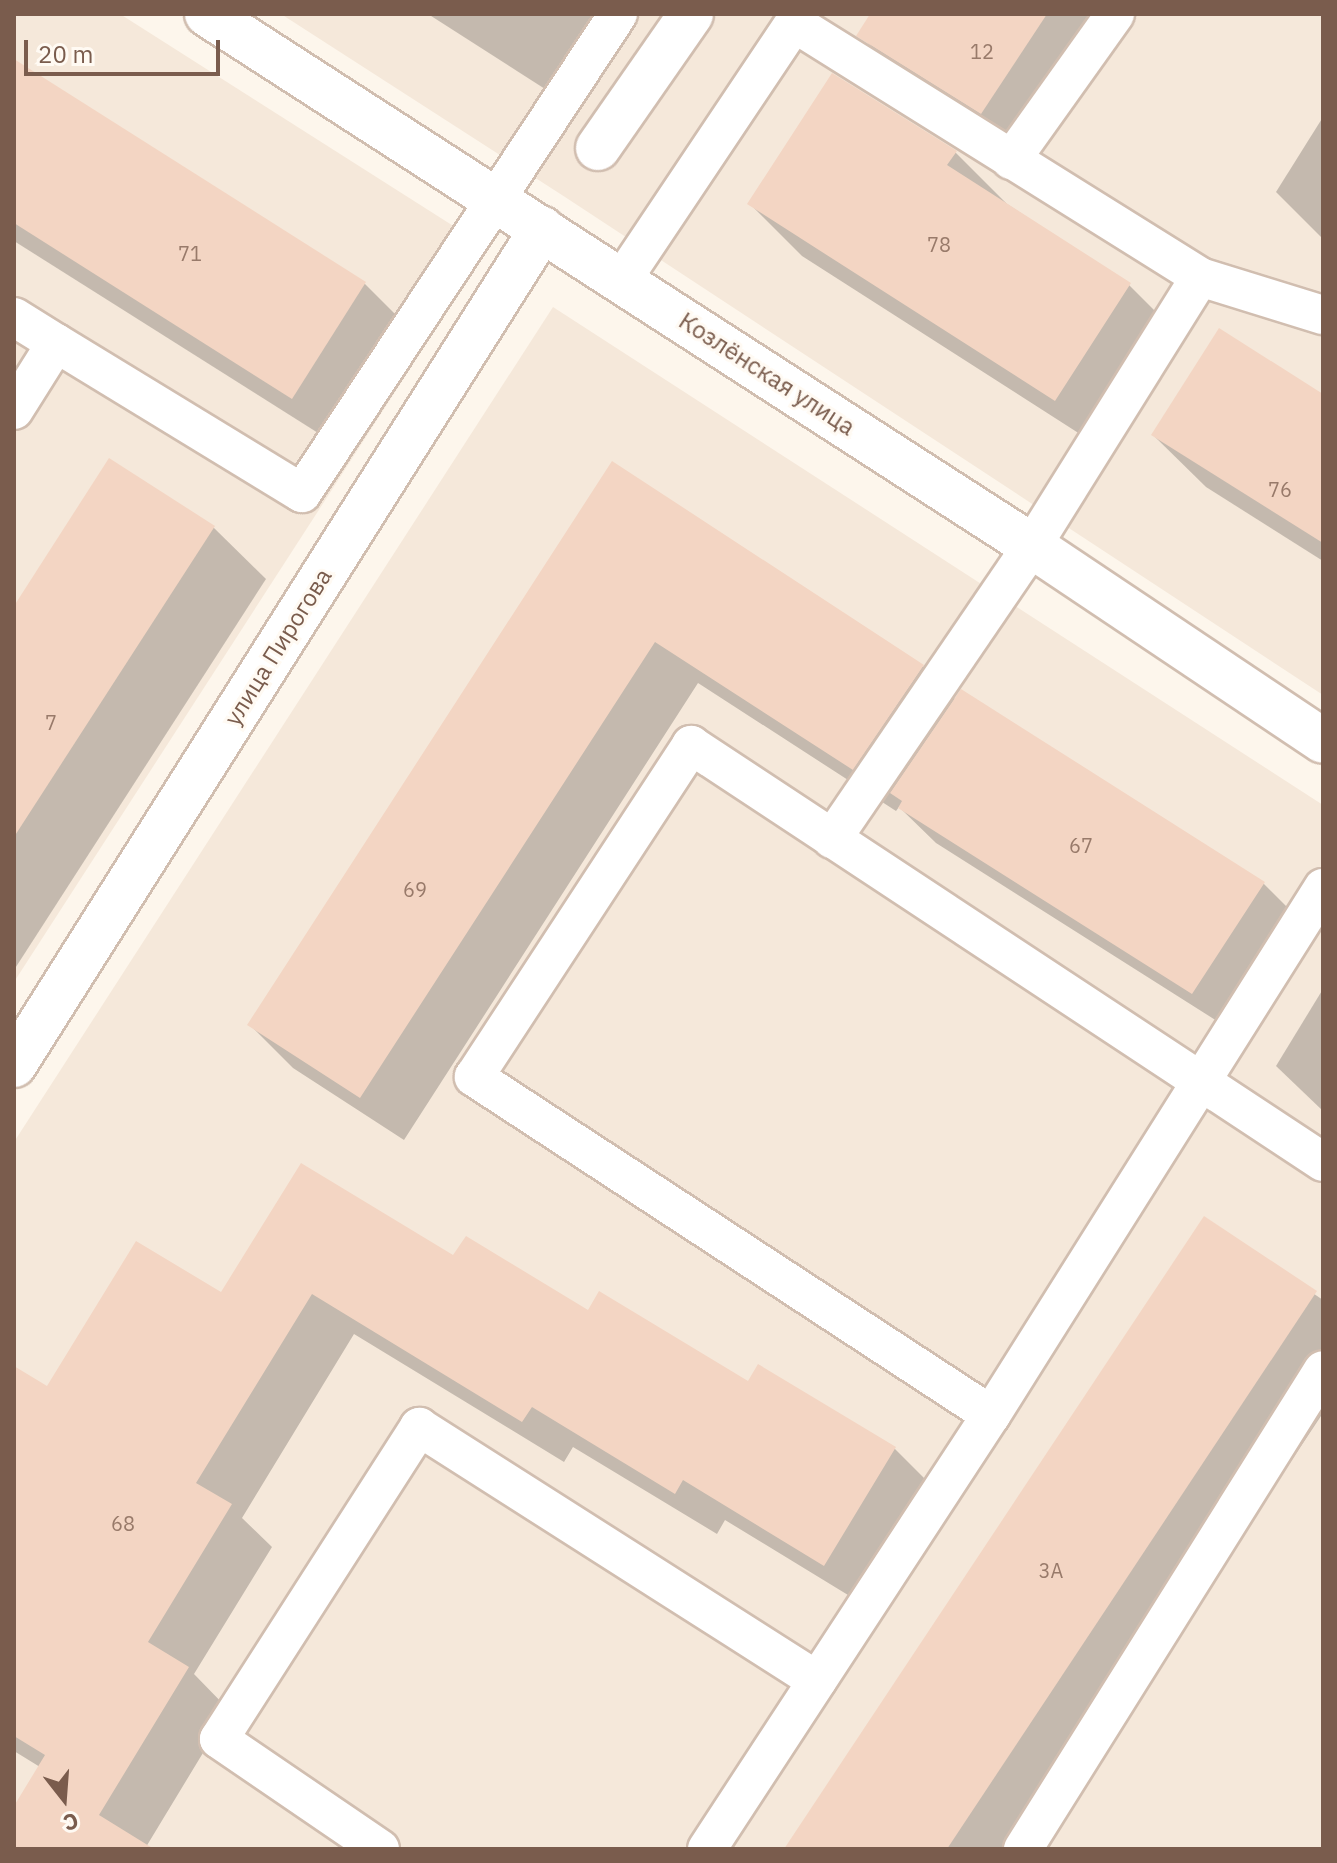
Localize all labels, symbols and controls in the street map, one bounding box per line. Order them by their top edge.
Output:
scale bar [28,24,224,74]
text: 20 m [38,38,93,70]
house number: 12 [970,39,994,63]
house number: 78 [927,232,951,256]
house number: 71 [178,241,202,265]
street label: Козлёнская улица [674,306,860,442]
house number: 76 [1268,477,1292,501]
street label: улица Пирогова [218,563,338,731]
house number: 7 [45,710,57,734]
house number: 67 [1069,833,1093,857]
house number: 69 [403,877,427,901]
house number: 68 [111,1511,135,1535]
house number: 3А [1039,1558,1063,1582]
north arrow [24,1759,104,1839]
text: С [60,1806,82,1838]

